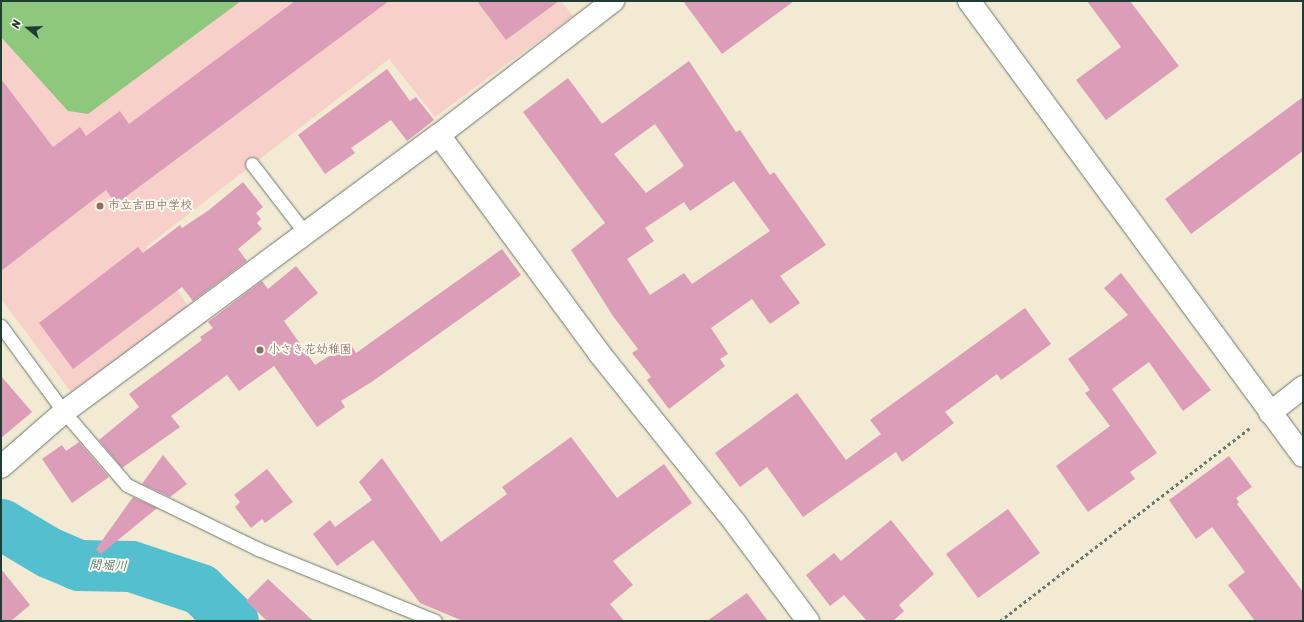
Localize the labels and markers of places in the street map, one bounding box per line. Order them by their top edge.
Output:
place label: 市立吉田中学校 [108,199,192,213]
marker: 市立吉田中学校 [95,201,105,211]
place label: 小さき花幼稚園 [268,343,352,357]
marker: 小さき花幼稚園 [255,345,265,355]

